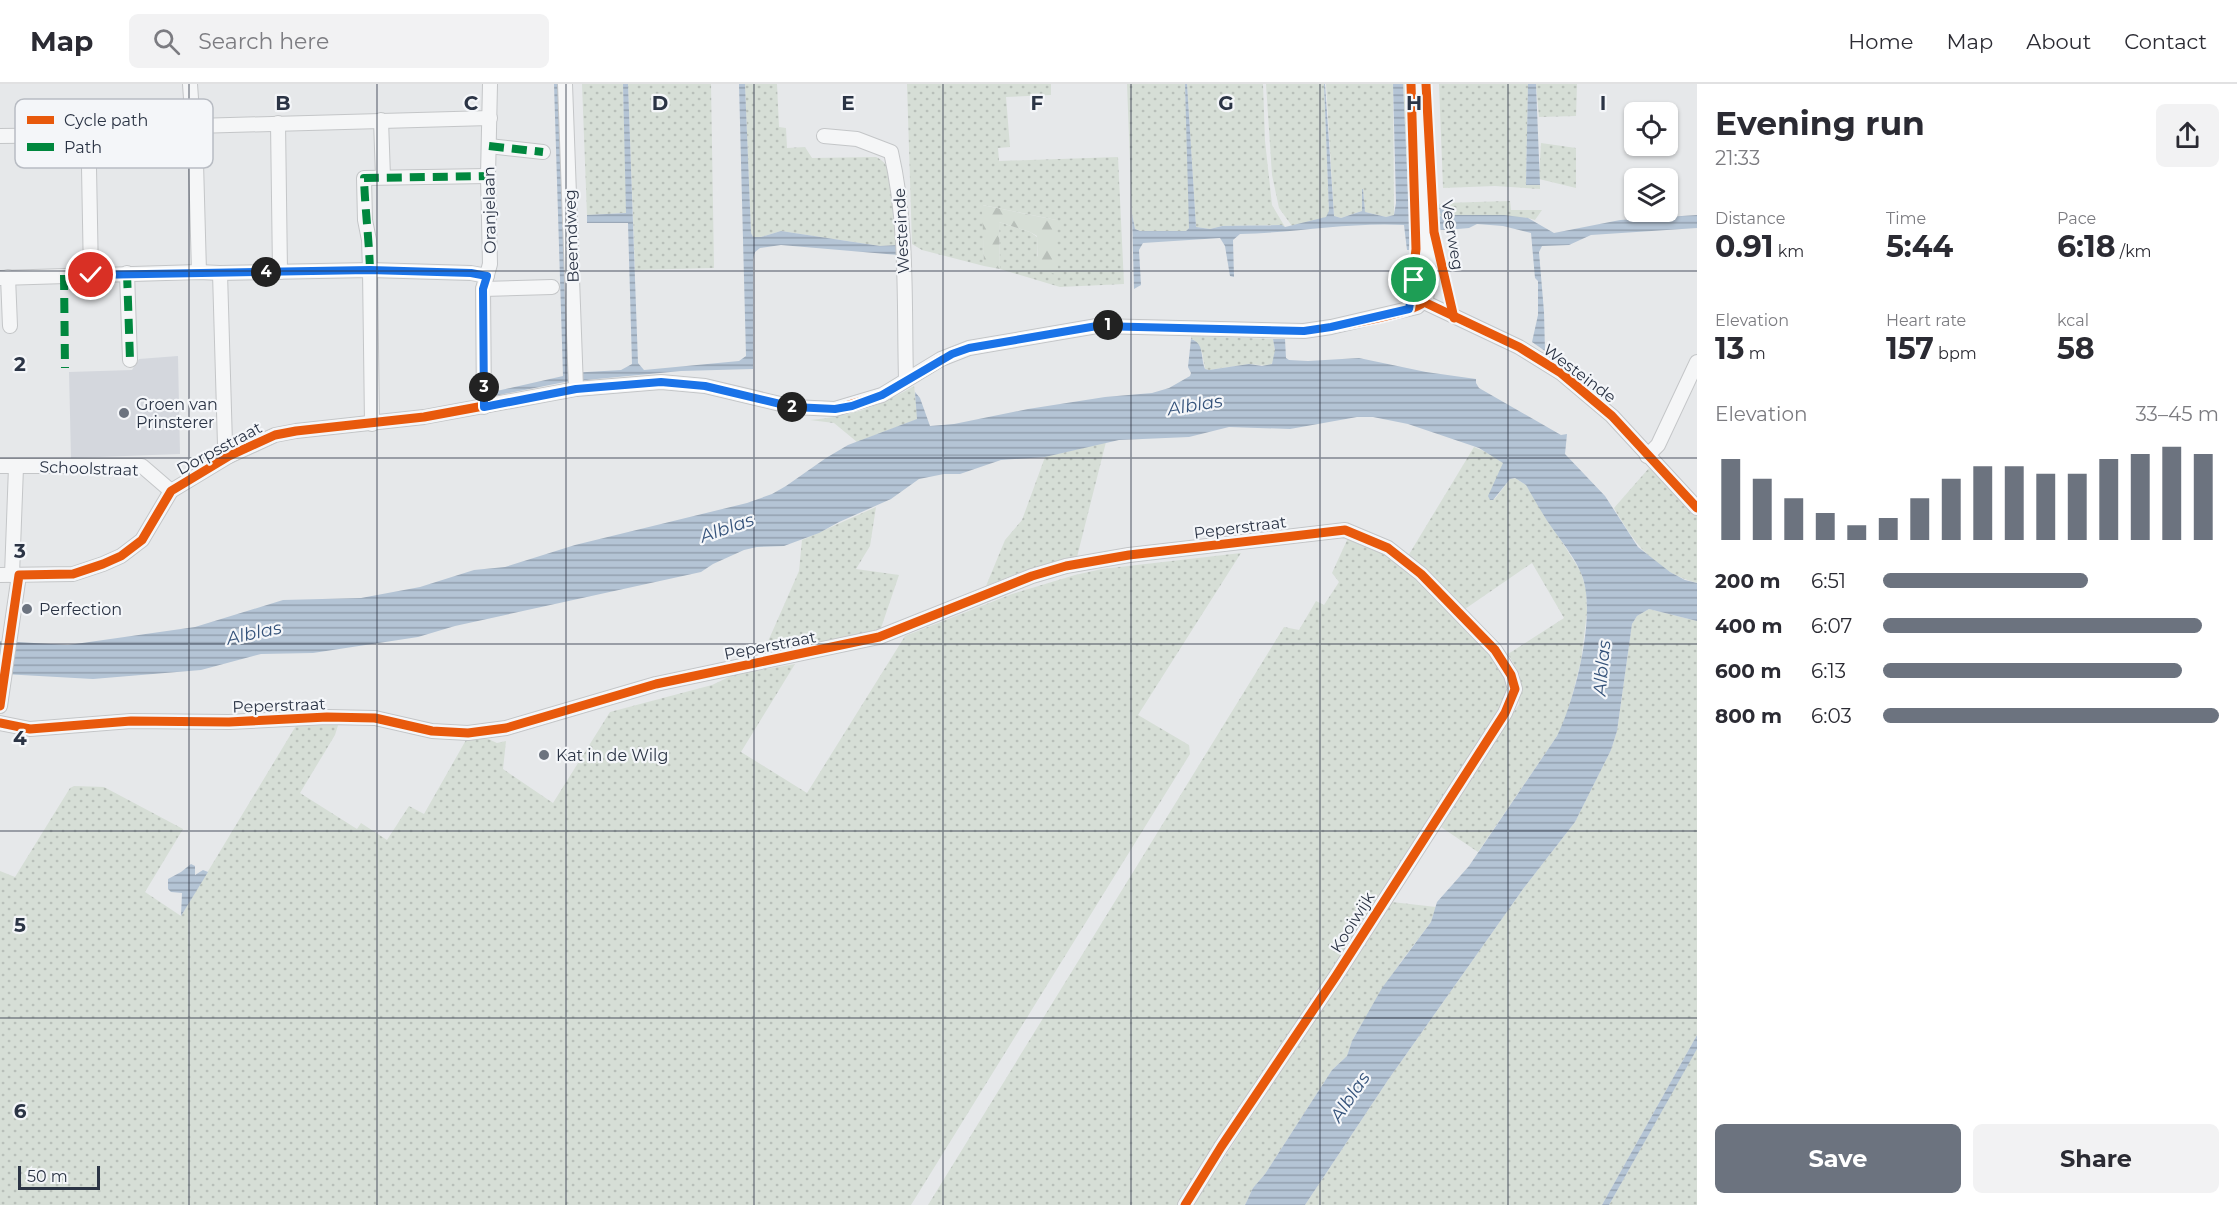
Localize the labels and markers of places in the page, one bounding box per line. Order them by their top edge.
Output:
pin [65,249,116,300]
pin [1388,254,1439,305]
pin: 4 [251,257,281,287]
pin: 1 [1093,310,1123,340]
pin: 3 [469,372,499,402]
pin: 2 [777,392,807,422]
place label: Groen van Prinsterer [136,395,218,432]
marker: Groen van Prinsterer [117,406,131,420]
place label: Perfection [39,600,122,619]
marker: Perfection [20,602,34,616]
place label: Kat in de Wilg [556,746,668,765]
marker: Kat in de Wilg [537,748,551,762]

